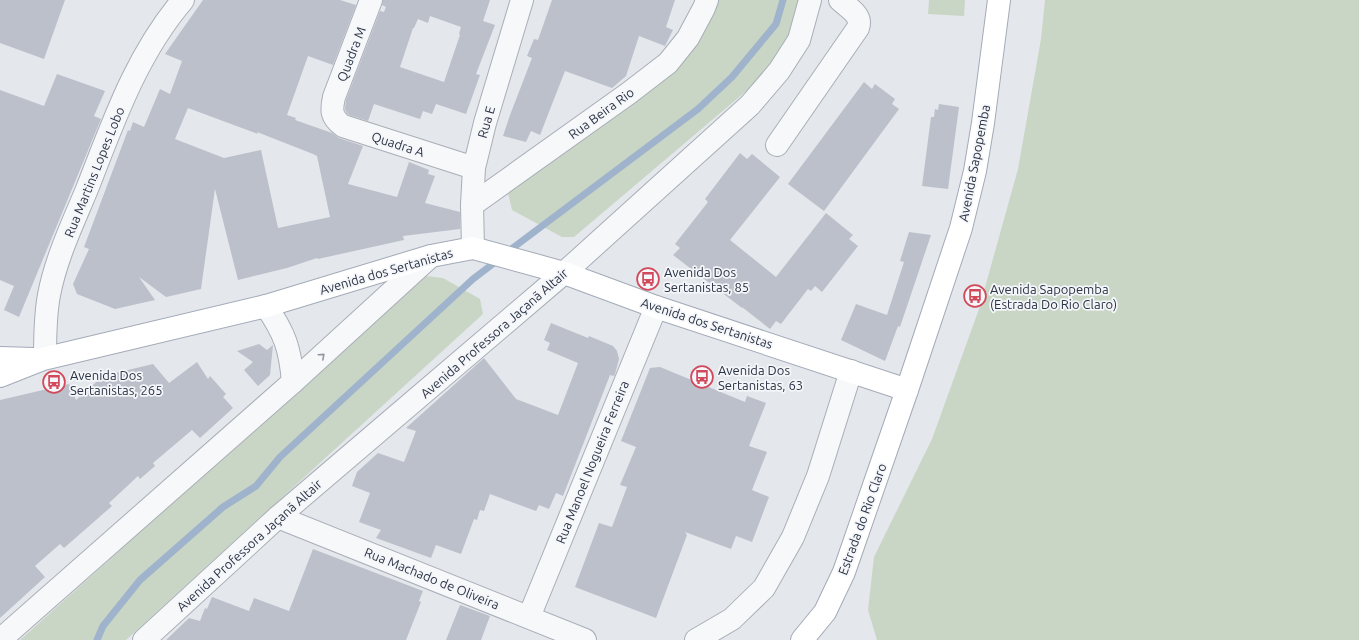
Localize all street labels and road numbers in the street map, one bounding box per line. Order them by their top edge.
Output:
street label: Quadra M [334,25,369,84]
street label: Rua Beira Rio [566,85,636,141]
street label: Avenida Sapopemba [956,103,992,223]
street label: Rua E [475,104,497,140]
street label: Rua Martins Lopes Lobo [61,105,127,239]
street label: Quadra A [369,129,427,160]
street label: Avenida dos Sertanistas [318,245,454,297]
street label: Avenida Professora Jaçanã Altair [418,265,570,401]
street label: Avenida dos Sertanistas [639,295,775,351]
street label: Rua Manoel Nogueira Ferreira [553,379,631,545]
street label: Estrada do Rio Claro [835,461,889,577]
street label: Avenida Professora Jaçanã Altair [174,476,324,614]
street label: Rua Machado de Oliveira [363,545,501,611]

